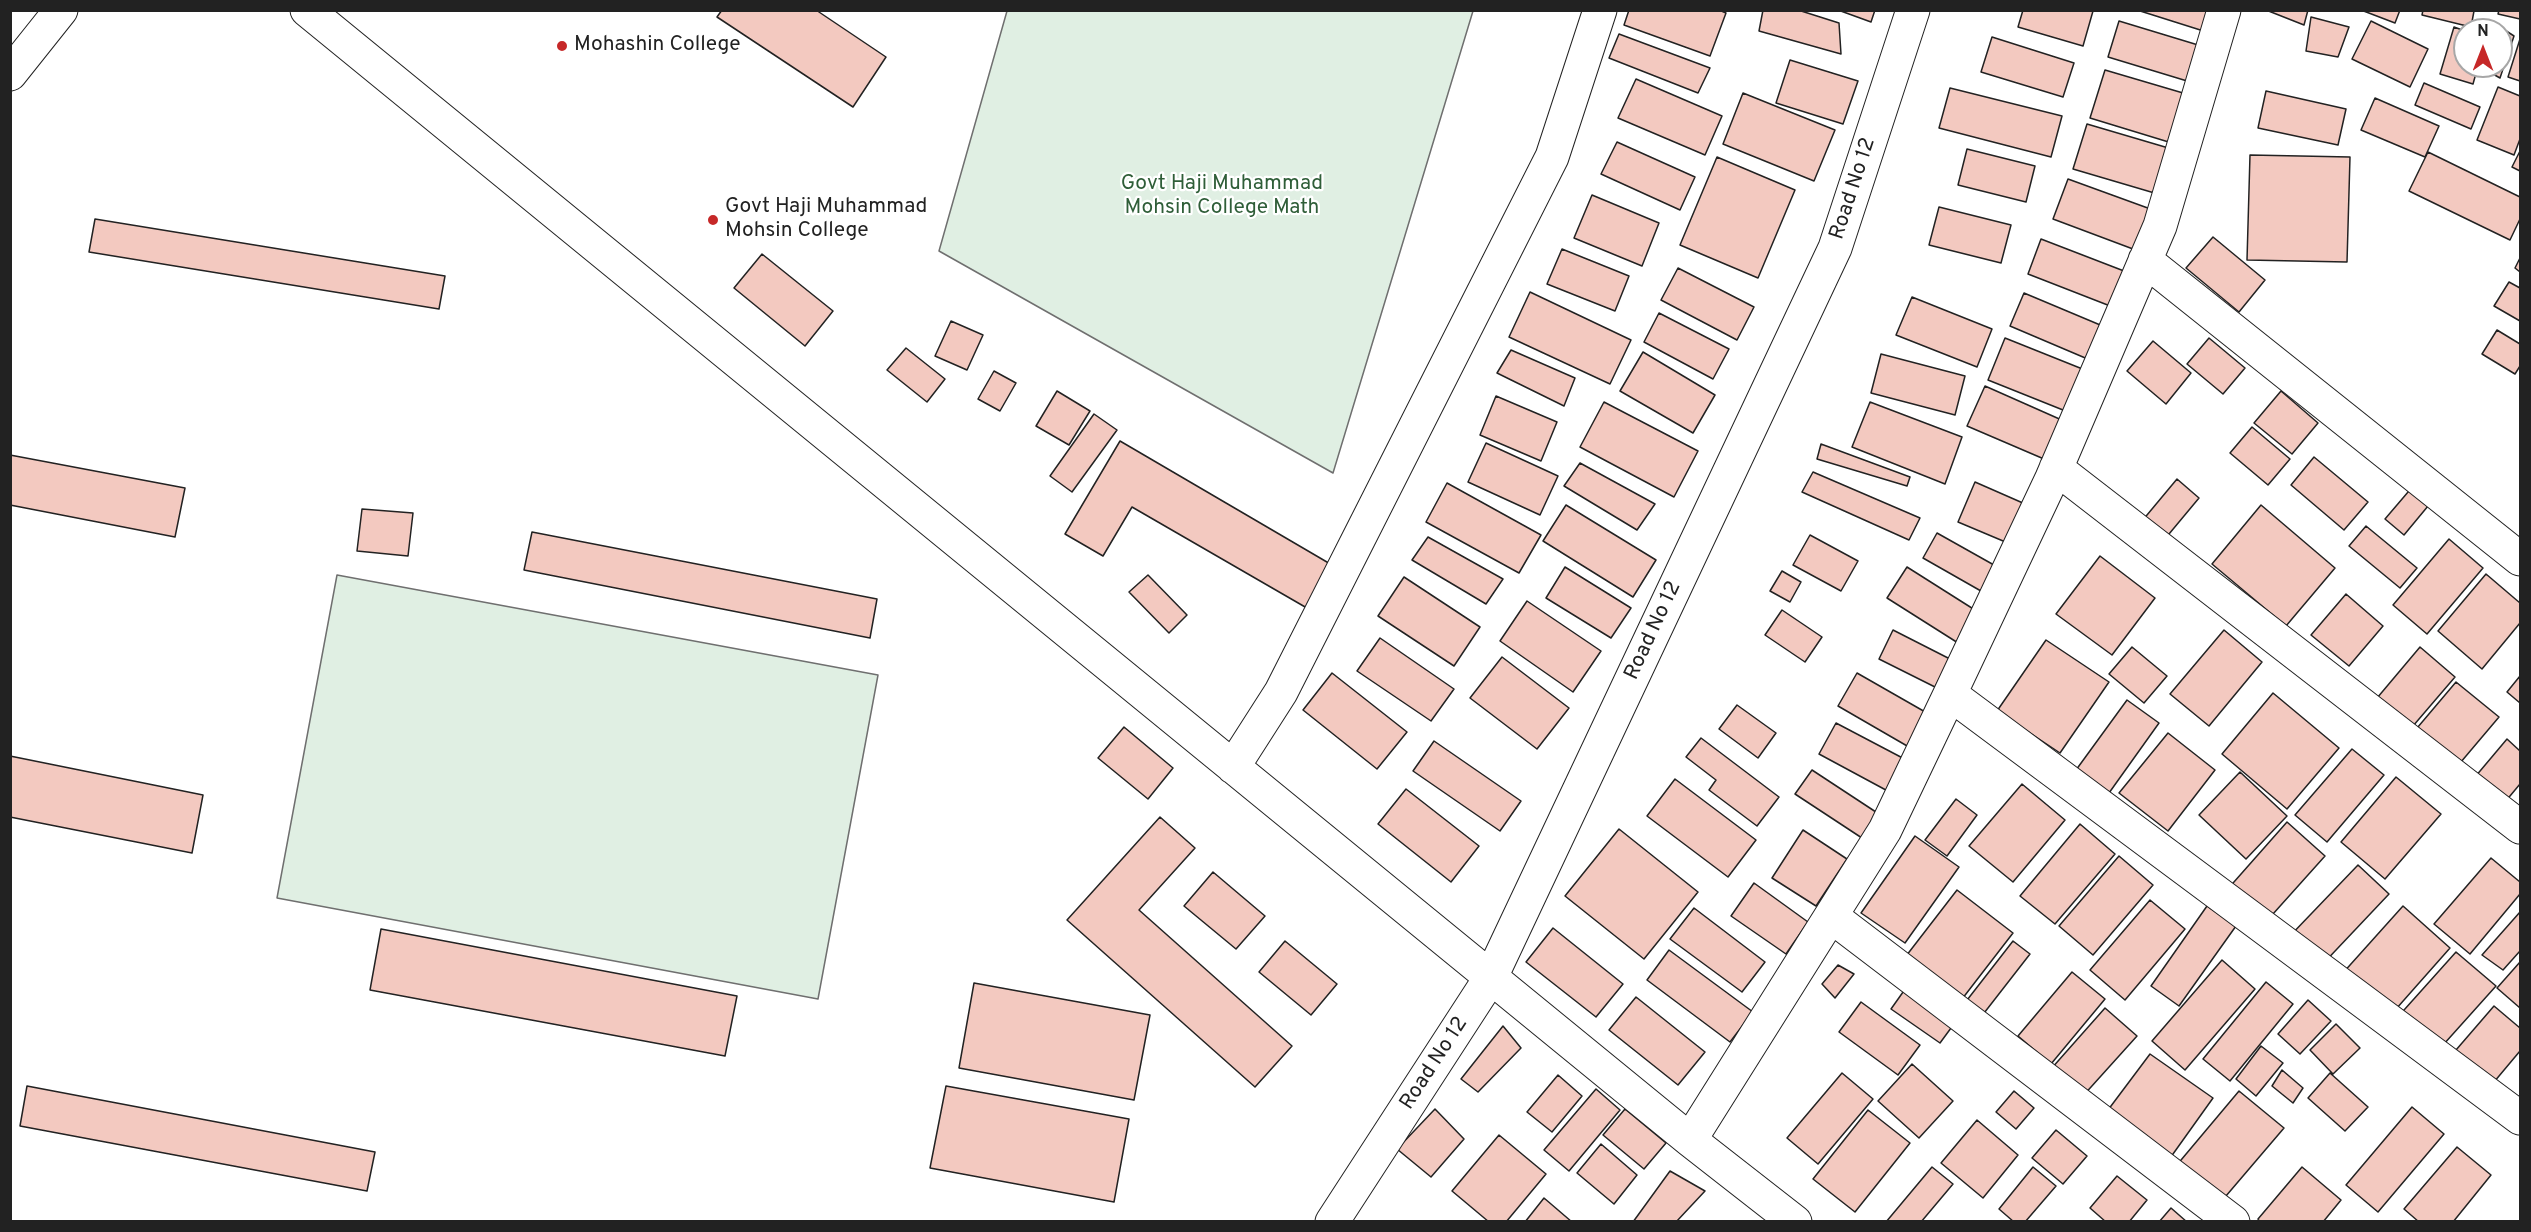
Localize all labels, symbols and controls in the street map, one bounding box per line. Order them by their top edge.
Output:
north arrow [2453,18,2513,78]
text: N [2477,22,2489,42]
place label: Mohashin College [574,33,740,59]
marker: Mohashin College [555,39,569,53]
street label: Road No 12 [1826,135,1882,243]
park label: Govt Haji Muhammad Mohsin College Math [1121,172,1323,222]
place label: Govt Haji Muhammad Mohsin College [725,195,927,245]
marker: Govt Haji Muhammad Mohsin College [706,213,720,227]
street label: Road No 12 [1620,578,1688,684]
street label: Road No 12 [1396,1013,1474,1115]

